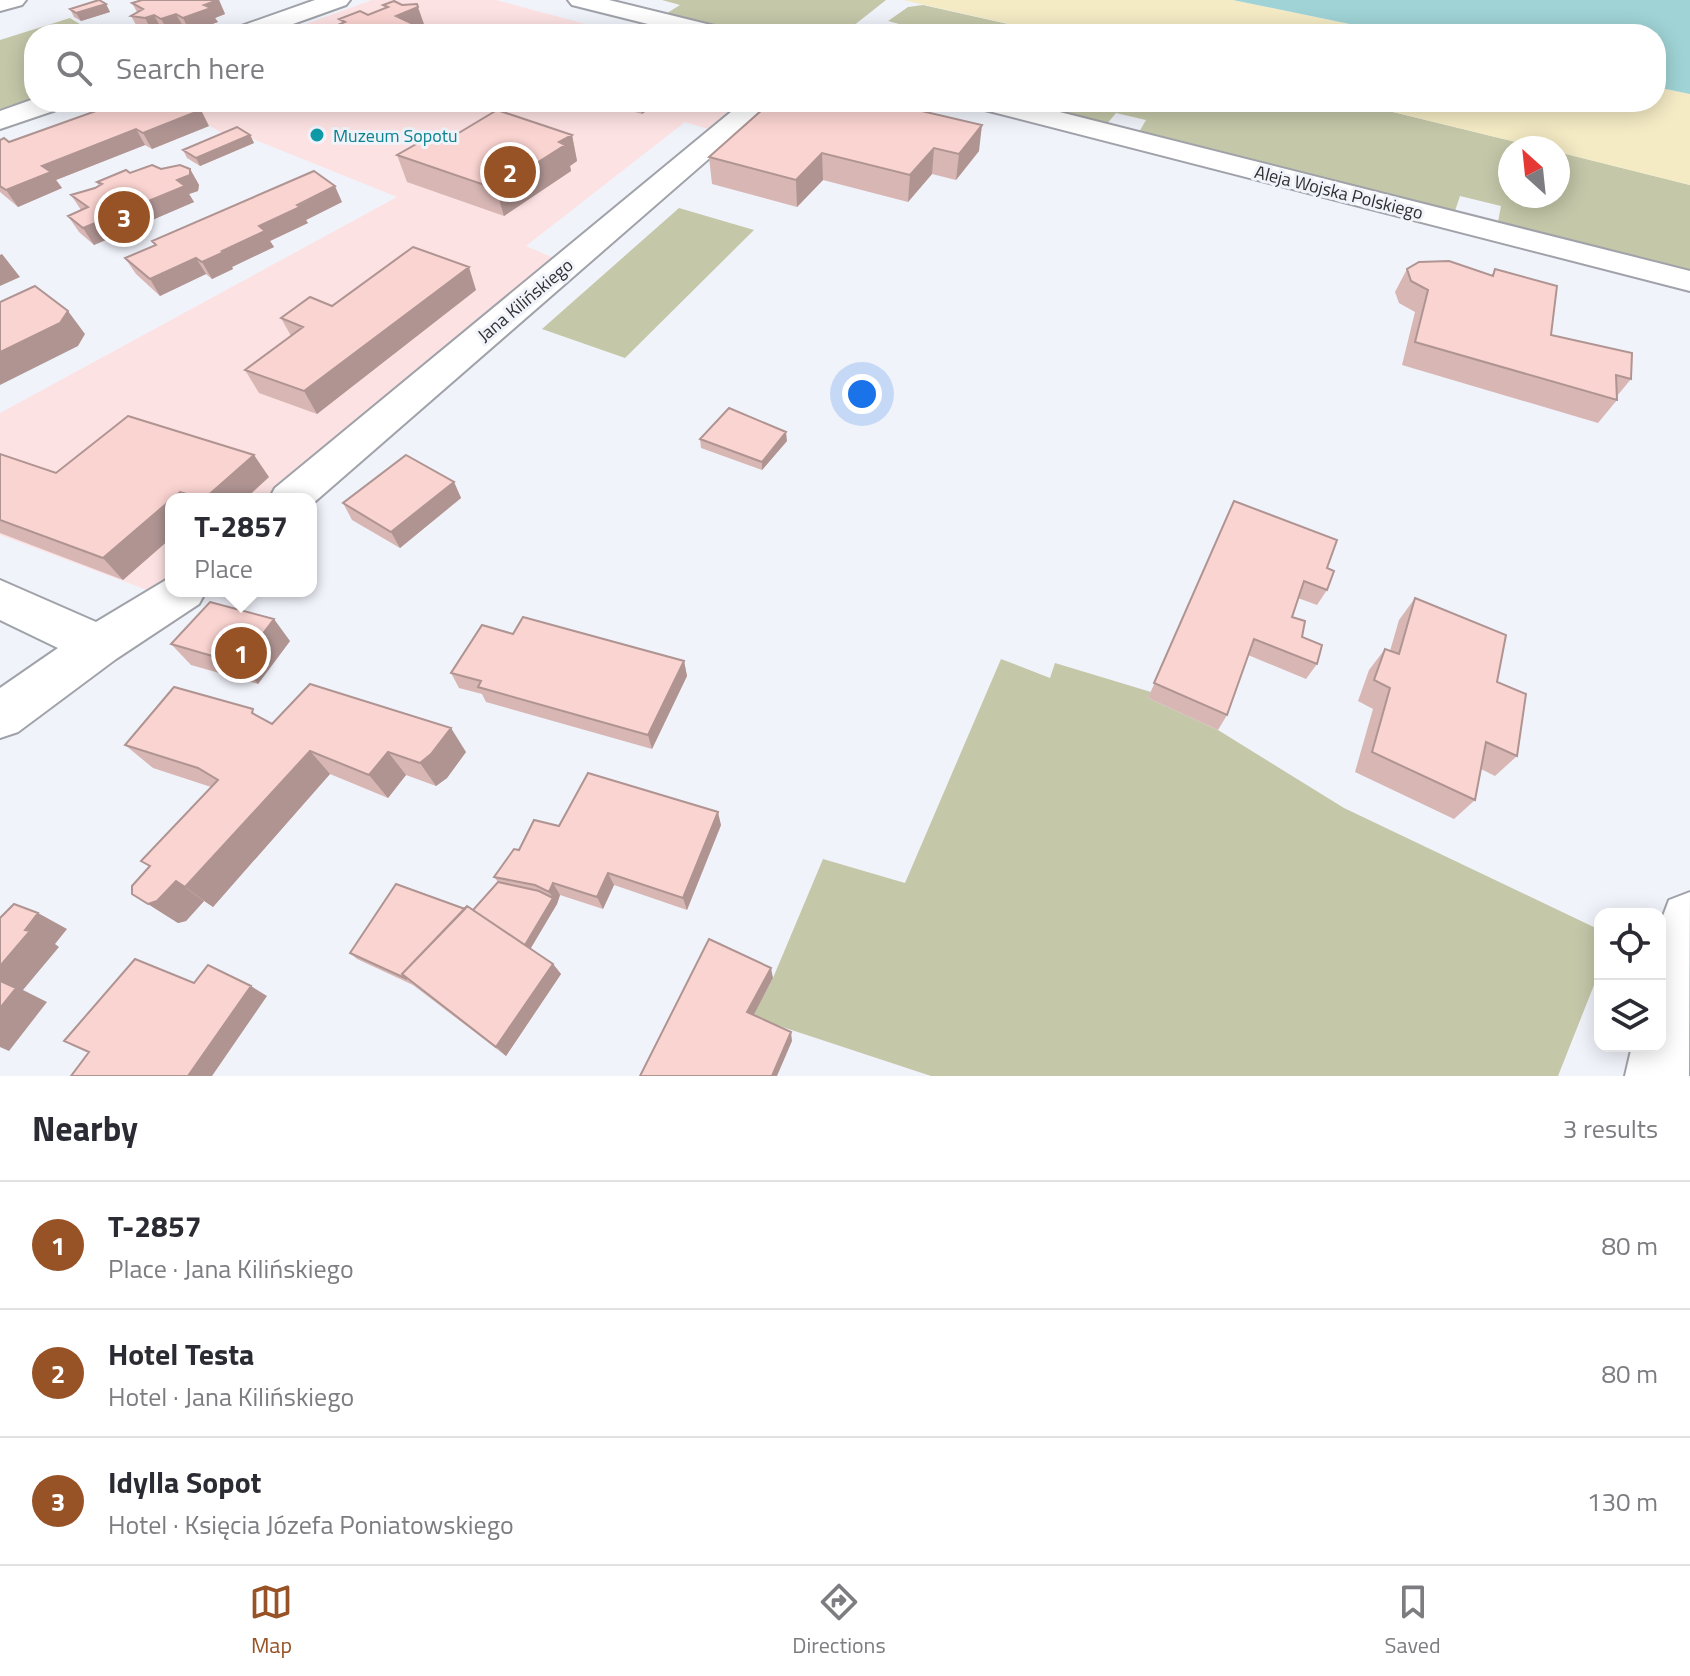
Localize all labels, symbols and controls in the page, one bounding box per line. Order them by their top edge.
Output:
search box [24,24,1666,112]
text: Search here [116,45,265,91]
icon: search [52,46,96,90]
place label: Muzeum Sopotu [333,122,458,149]
marker: Muzeum Sopotu [308,126,326,144]
north arrow [1498,136,1570,208]
pin: 2 [484,142,536,202]
street label: Aleja Wojska Polskiego [1252,158,1426,226]
pin: 3 [98,187,150,247]
street label: Jana Kilińskiego [471,252,579,348]
your location [842,374,882,414]
popup [165,493,317,597]
text: T-2857 [194,503,288,549]
text: Place [194,549,253,588]
pin: 1 [215,623,267,683]
map controls [1594,908,1666,1052]
button: locate [1594,908,1666,980]
button: layers [1594,980,1666,1052]
text: Nearby [32,1102,138,1154]
text: 3 results [1563,1109,1658,1148]
text: T-2857 [108,1203,202,1249]
text: 1 [51,1226,65,1265]
text: 80 m [1601,1226,1658,1265]
text: Place · Jana Kilińskiego [108,1249,354,1288]
text: Hotel Testa [108,1331,254,1377]
text: 2 [51,1354,65,1393]
text: 80 m [1601,1354,1658,1393]
text: Hotel · Jana Kilińskiego [108,1377,354,1416]
text: Idylla Sopot [108,1459,262,1505]
text: 3 [51,1482,65,1521]
text: 130 m [1587,1482,1658,1521]
text: Hotel · Księcia Józefa Poniatowskiego [108,1505,514,1544]
tab: Map [249,1580,293,1662]
tab: Directions [792,1580,886,1662]
tab: Saved [1385,1580,1441,1662]

